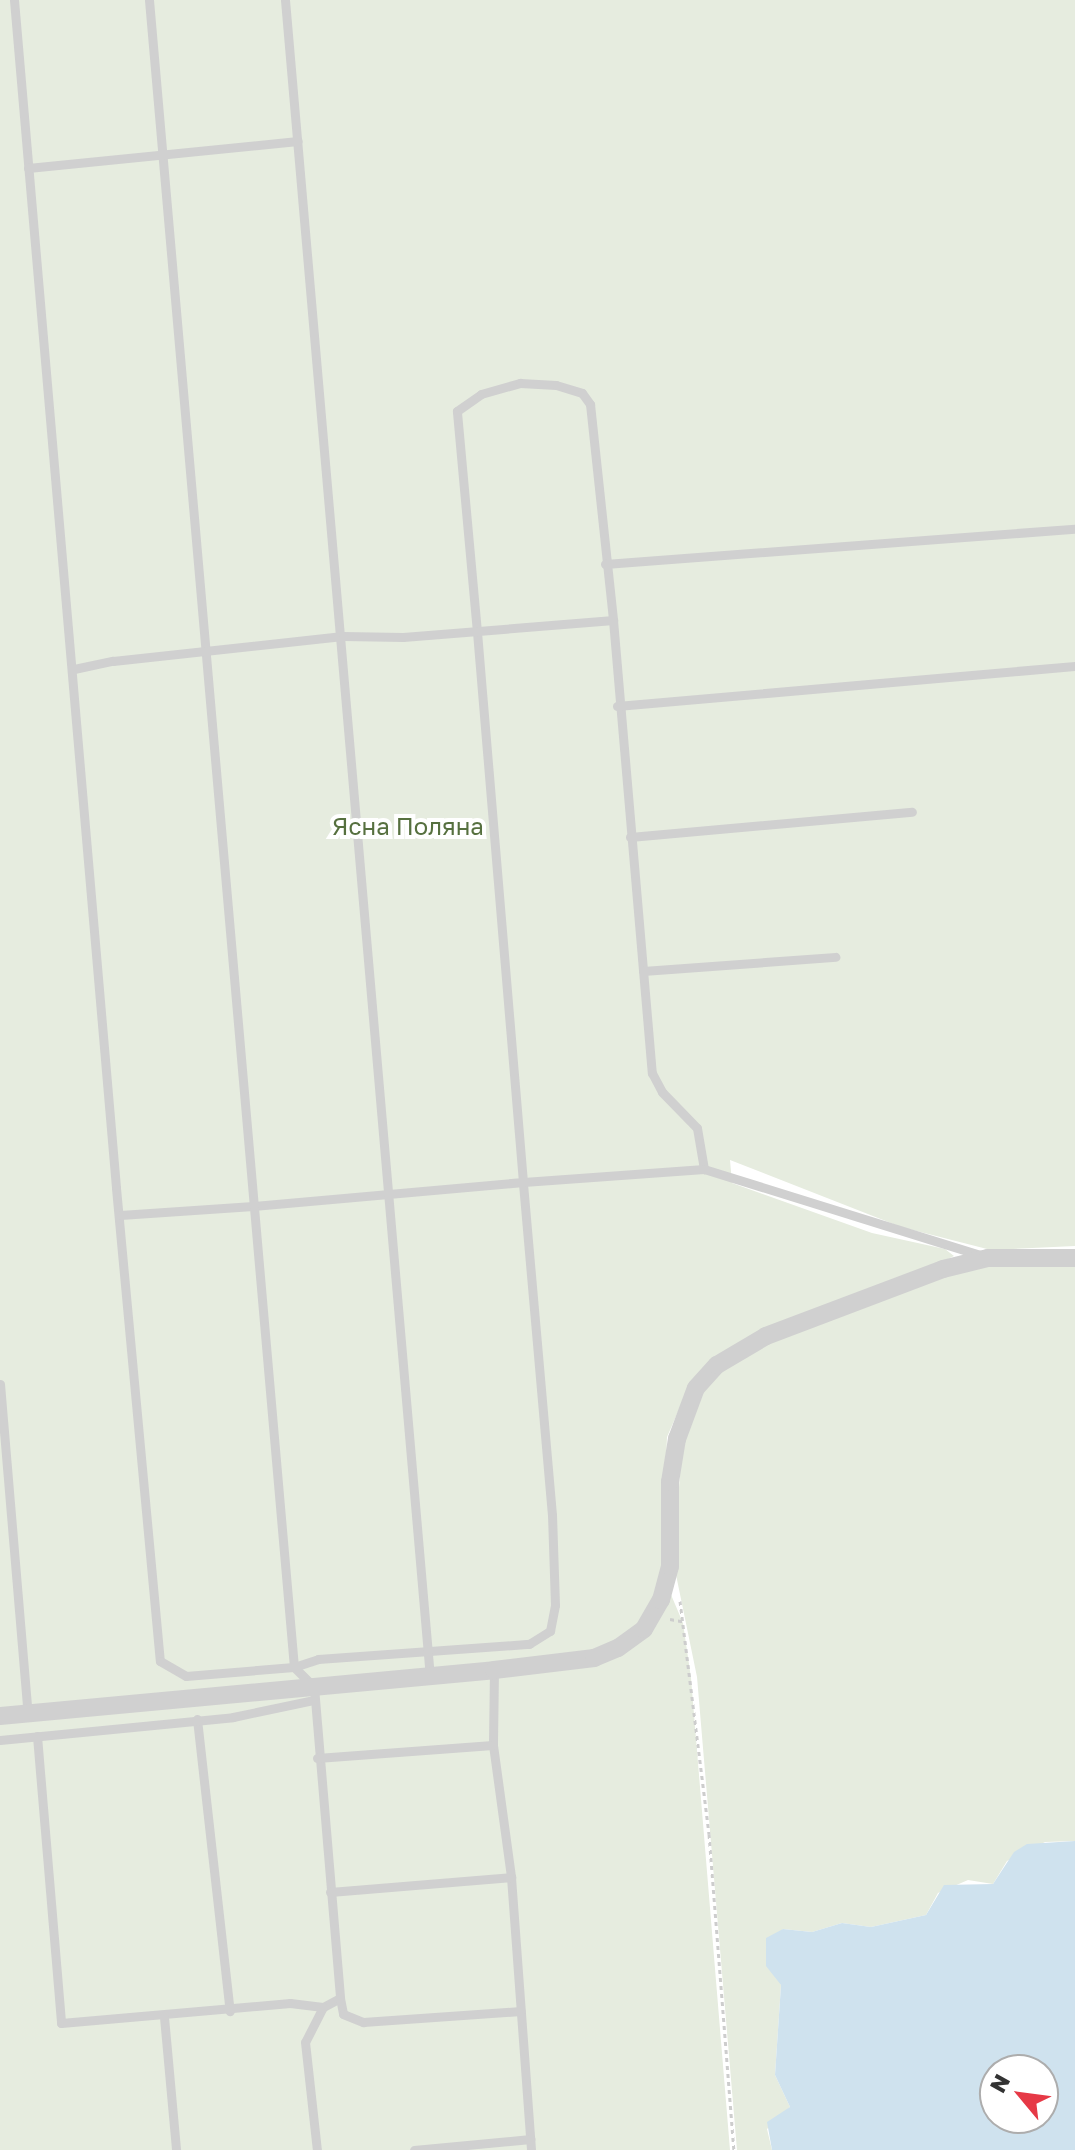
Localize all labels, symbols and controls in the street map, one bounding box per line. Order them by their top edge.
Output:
park label: Ясна Поляна [332,812,484,840]
north arrow [979,2054,1059,2134]
text: N [983,2069,1015,2097]

